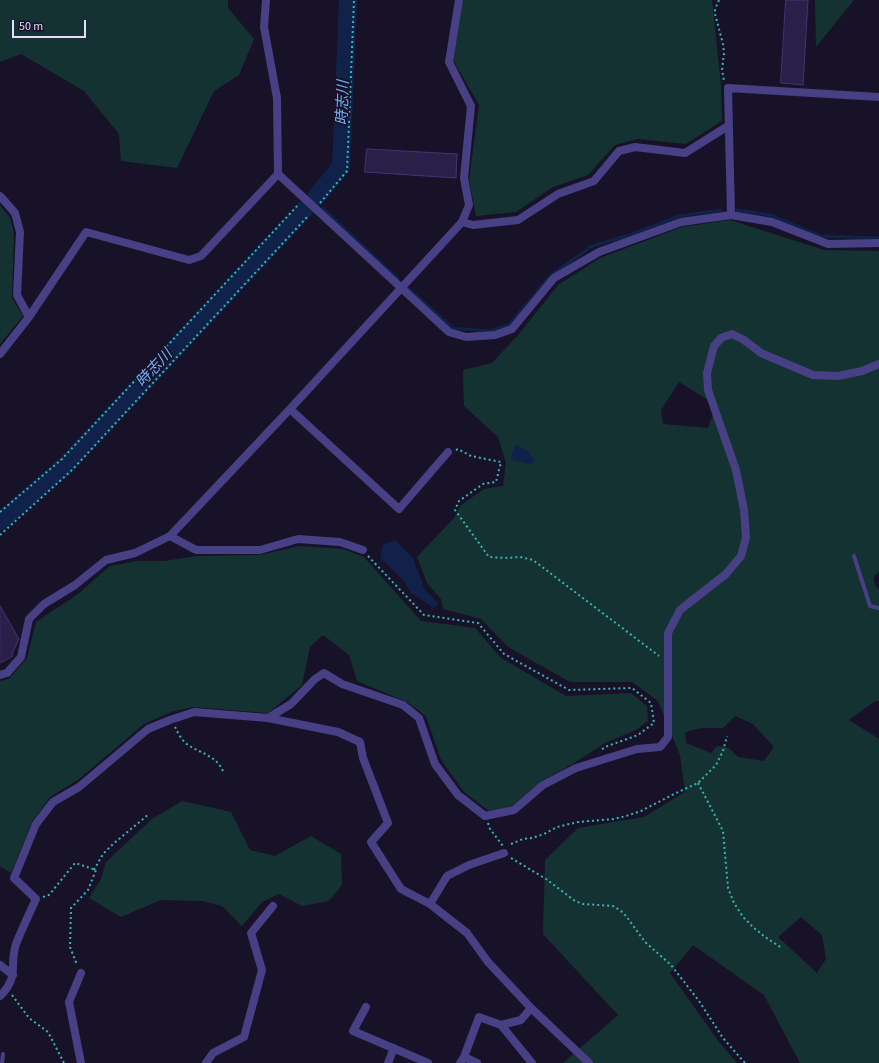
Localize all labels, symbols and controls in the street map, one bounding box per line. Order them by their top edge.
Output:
scale bar [14,12,88,38]
text: 50 m [19,18,43,35]
water label: 時志川 [334,80,354,126]
water label: 時志川 [133,346,177,392]

